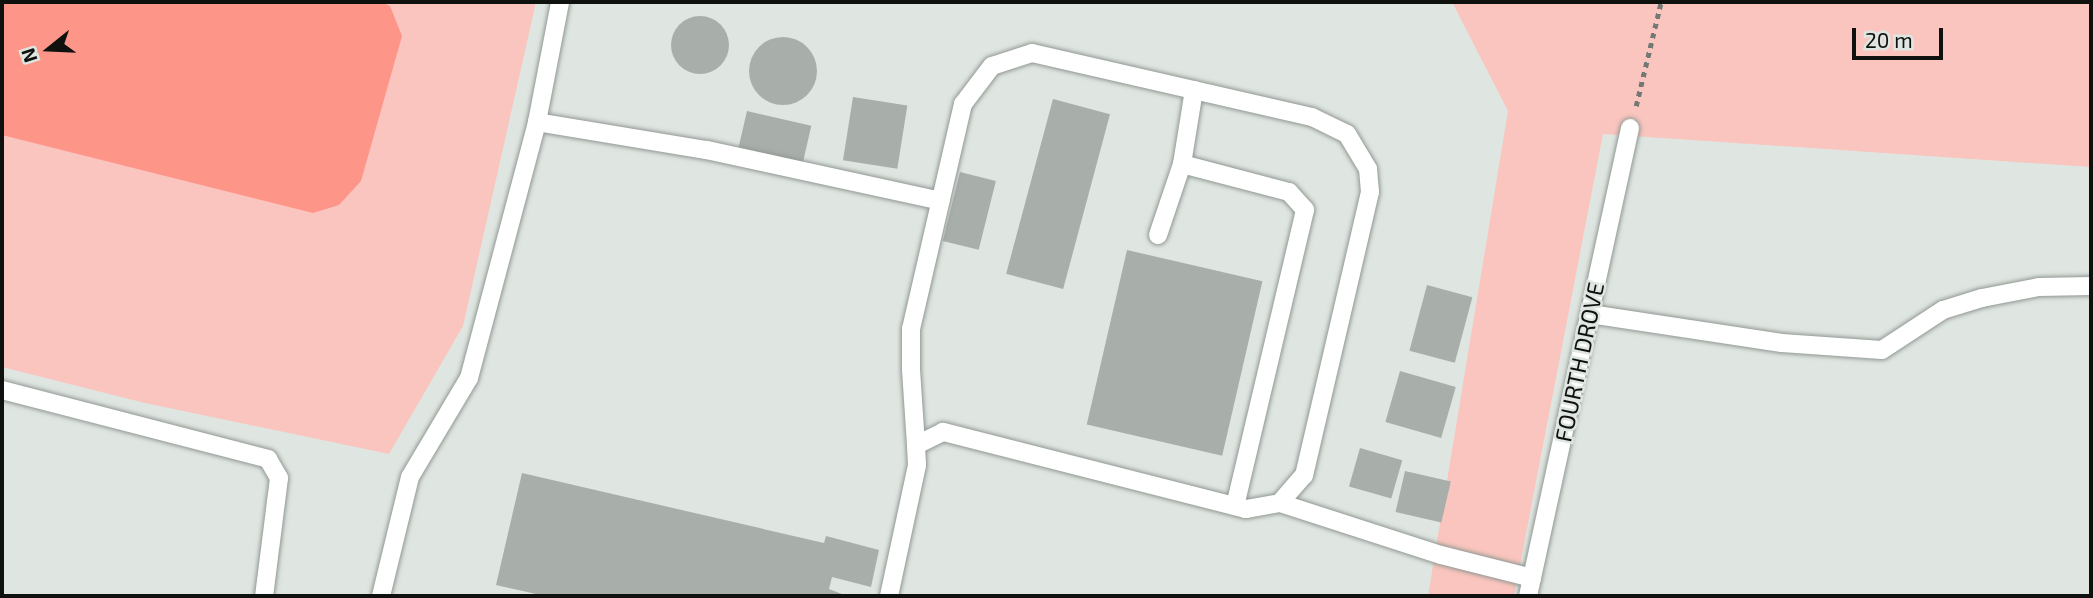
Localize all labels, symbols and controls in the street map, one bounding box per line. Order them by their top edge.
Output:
north arrow [14,14,84,84]
scale bar [1855,14,1946,58]
text: 20 m [1865,27,1913,52]
text: N [15,46,42,66]
street label: FOURTH DROVE [1549,280,1609,444]

